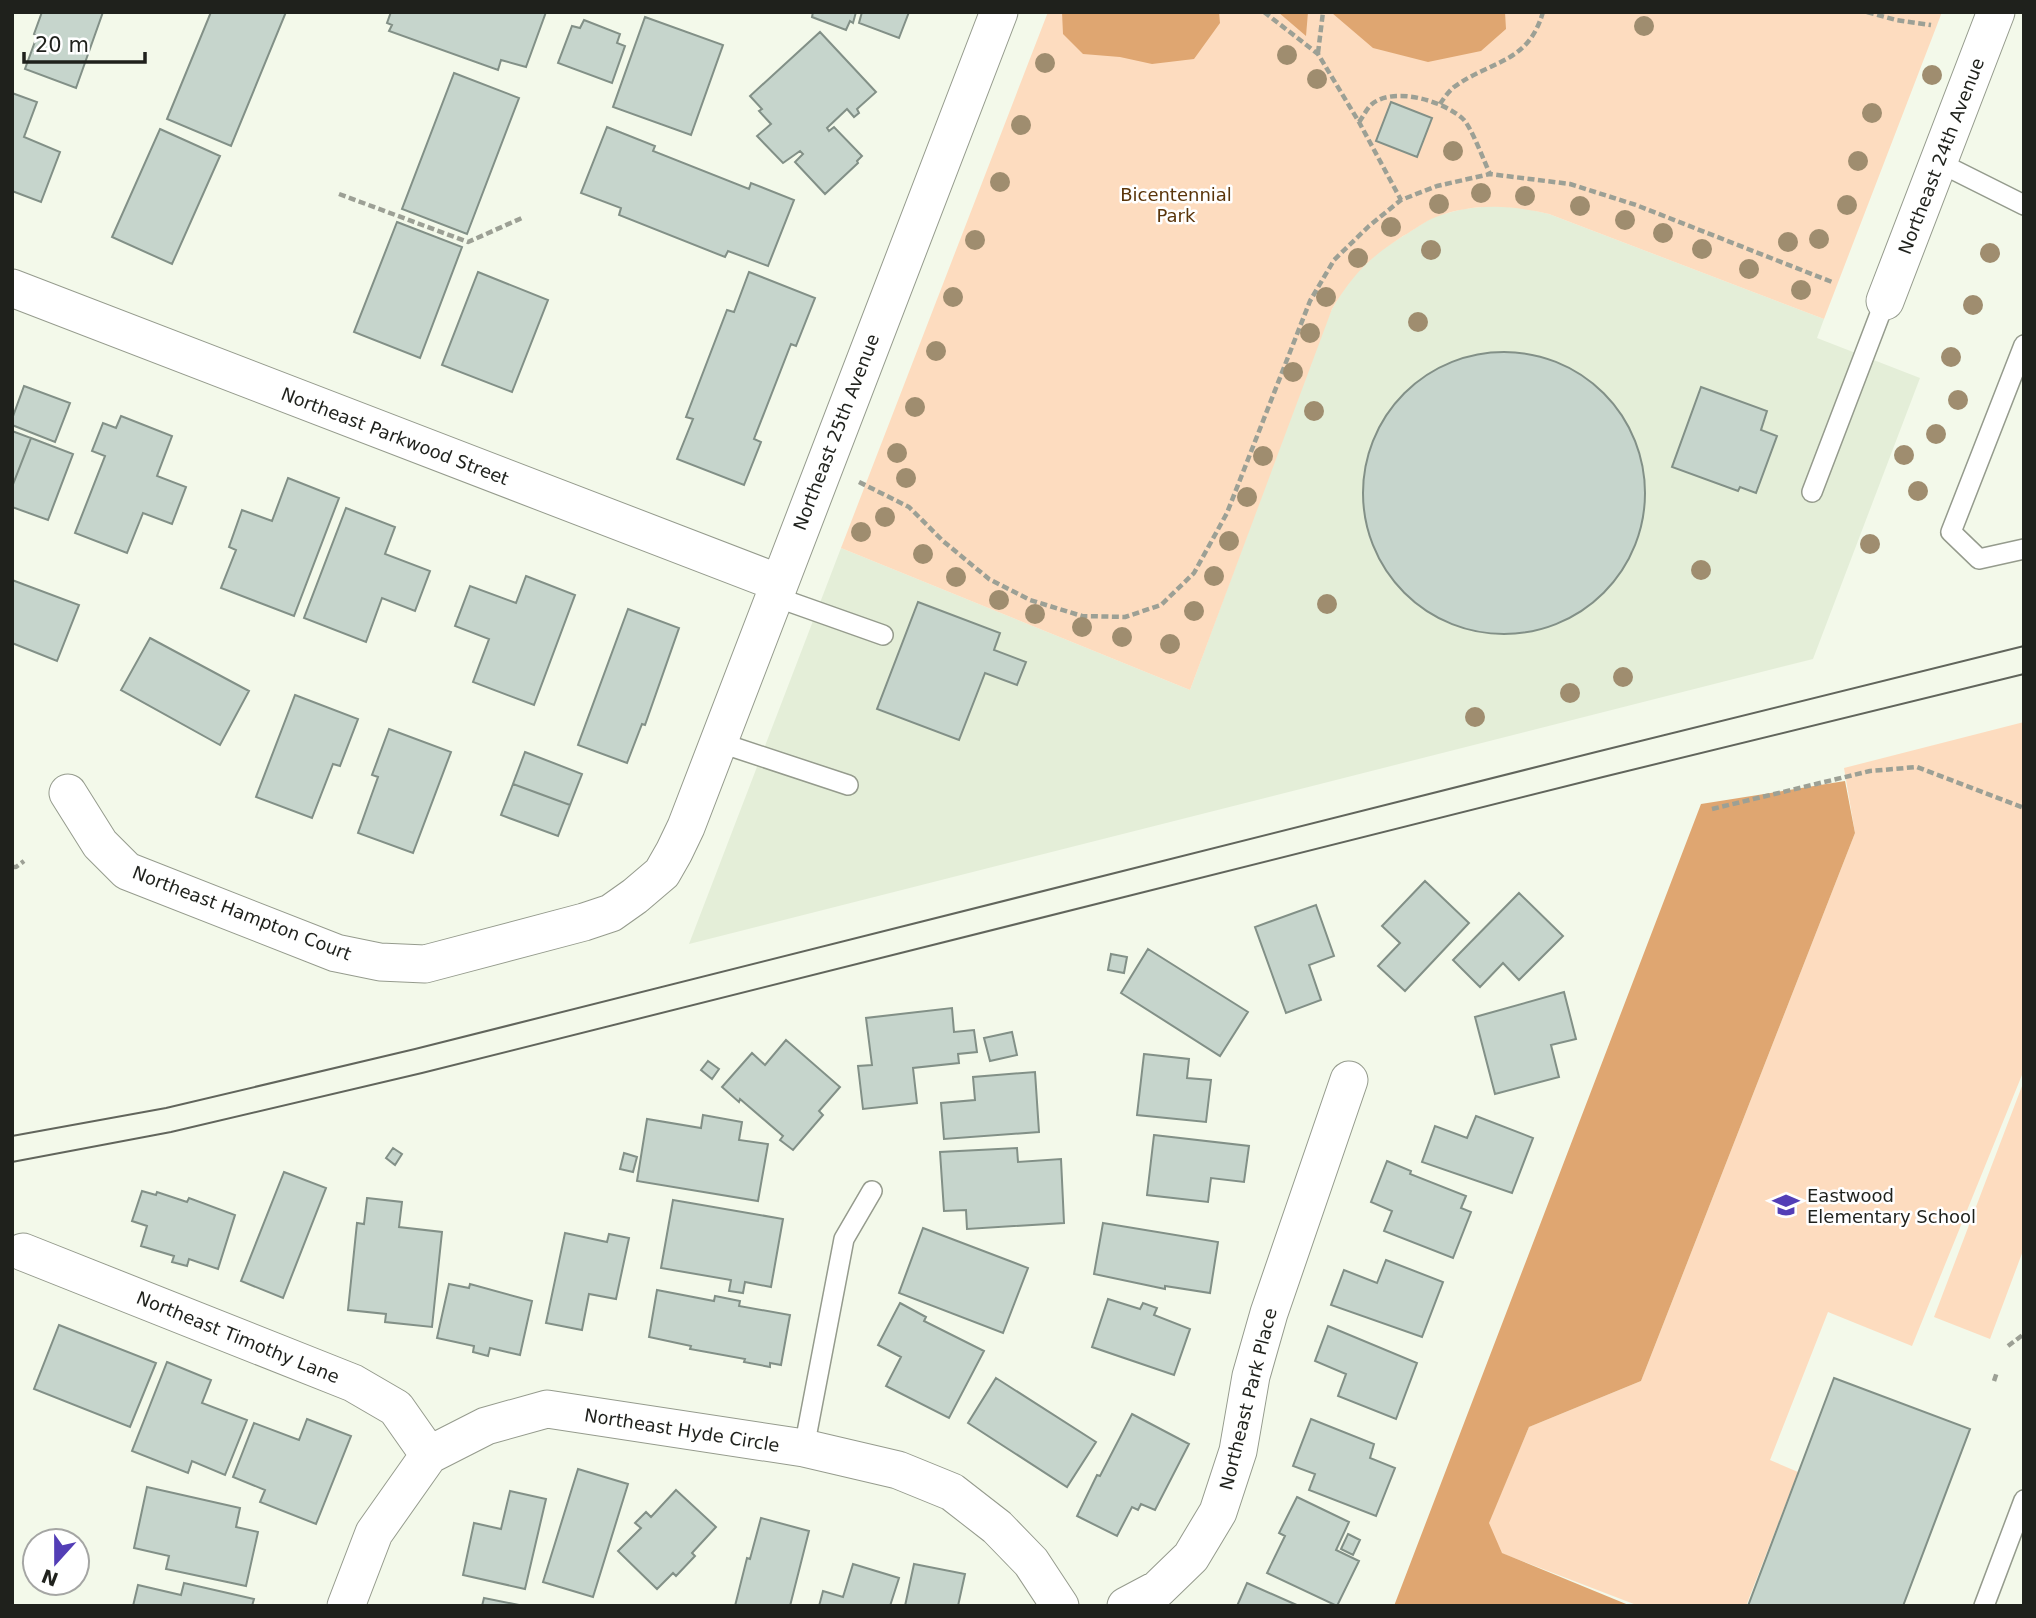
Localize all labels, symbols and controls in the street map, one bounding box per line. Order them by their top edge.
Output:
scale bar [24,21,145,65]
text: 20 m [35,33,89,57]
street label: Northeast 24th Avenue [1894,55,1988,257]
park label: Bicentennial Park [1120,184,1232,226]
street label: Northeast 25th Avenue [789,331,883,533]
street label: Northeast Parkwood Street [278,383,512,489]
street label: Northeast Hampton Court [130,861,354,965]
place label: Eastwood Elementary School [1807,1185,1976,1227]
school or university icon: Eastwood Elementary School [1771,1190,1801,1220]
street label: Northeast Timothy Lane [133,1287,343,1387]
street label: Northeast Park Place [1215,1306,1281,1492]
street label: Northeast Hyde Circle [583,1404,781,1456]
north arrow [21,1527,91,1597]
text: N [39,1565,61,1591]

